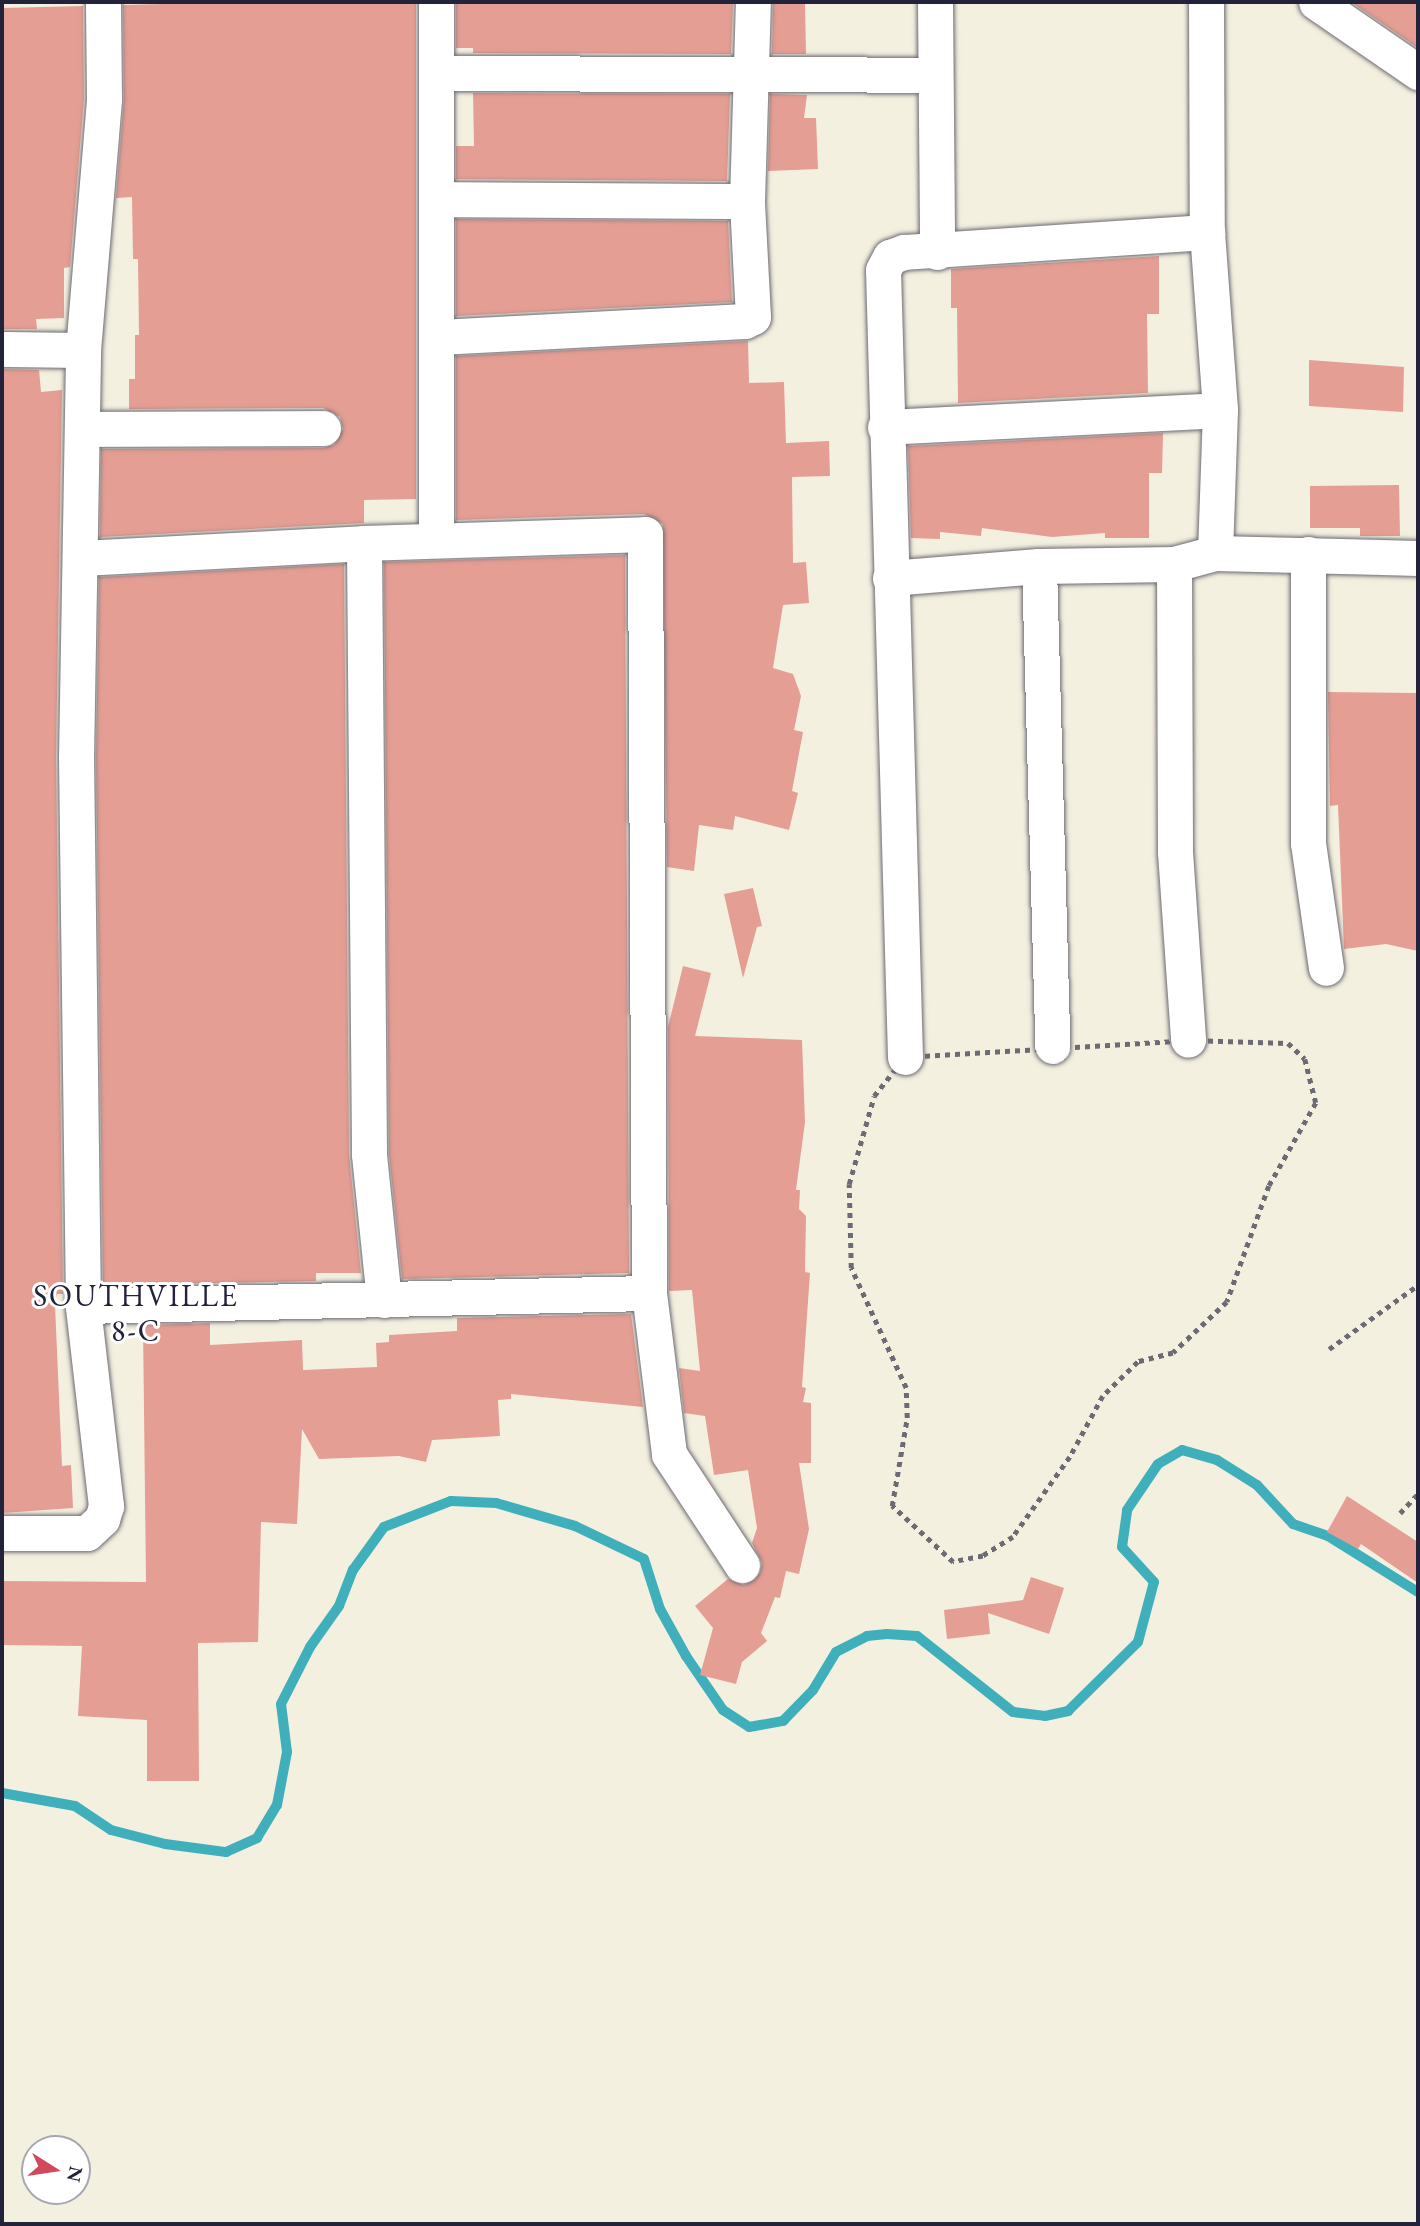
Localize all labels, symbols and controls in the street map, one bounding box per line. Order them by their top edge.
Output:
district label: SOUTHVILLE 8-C [34,1278,238,1348]
north arrow [21,2135,91,2205]
text: N [61,2164,89,2184]

